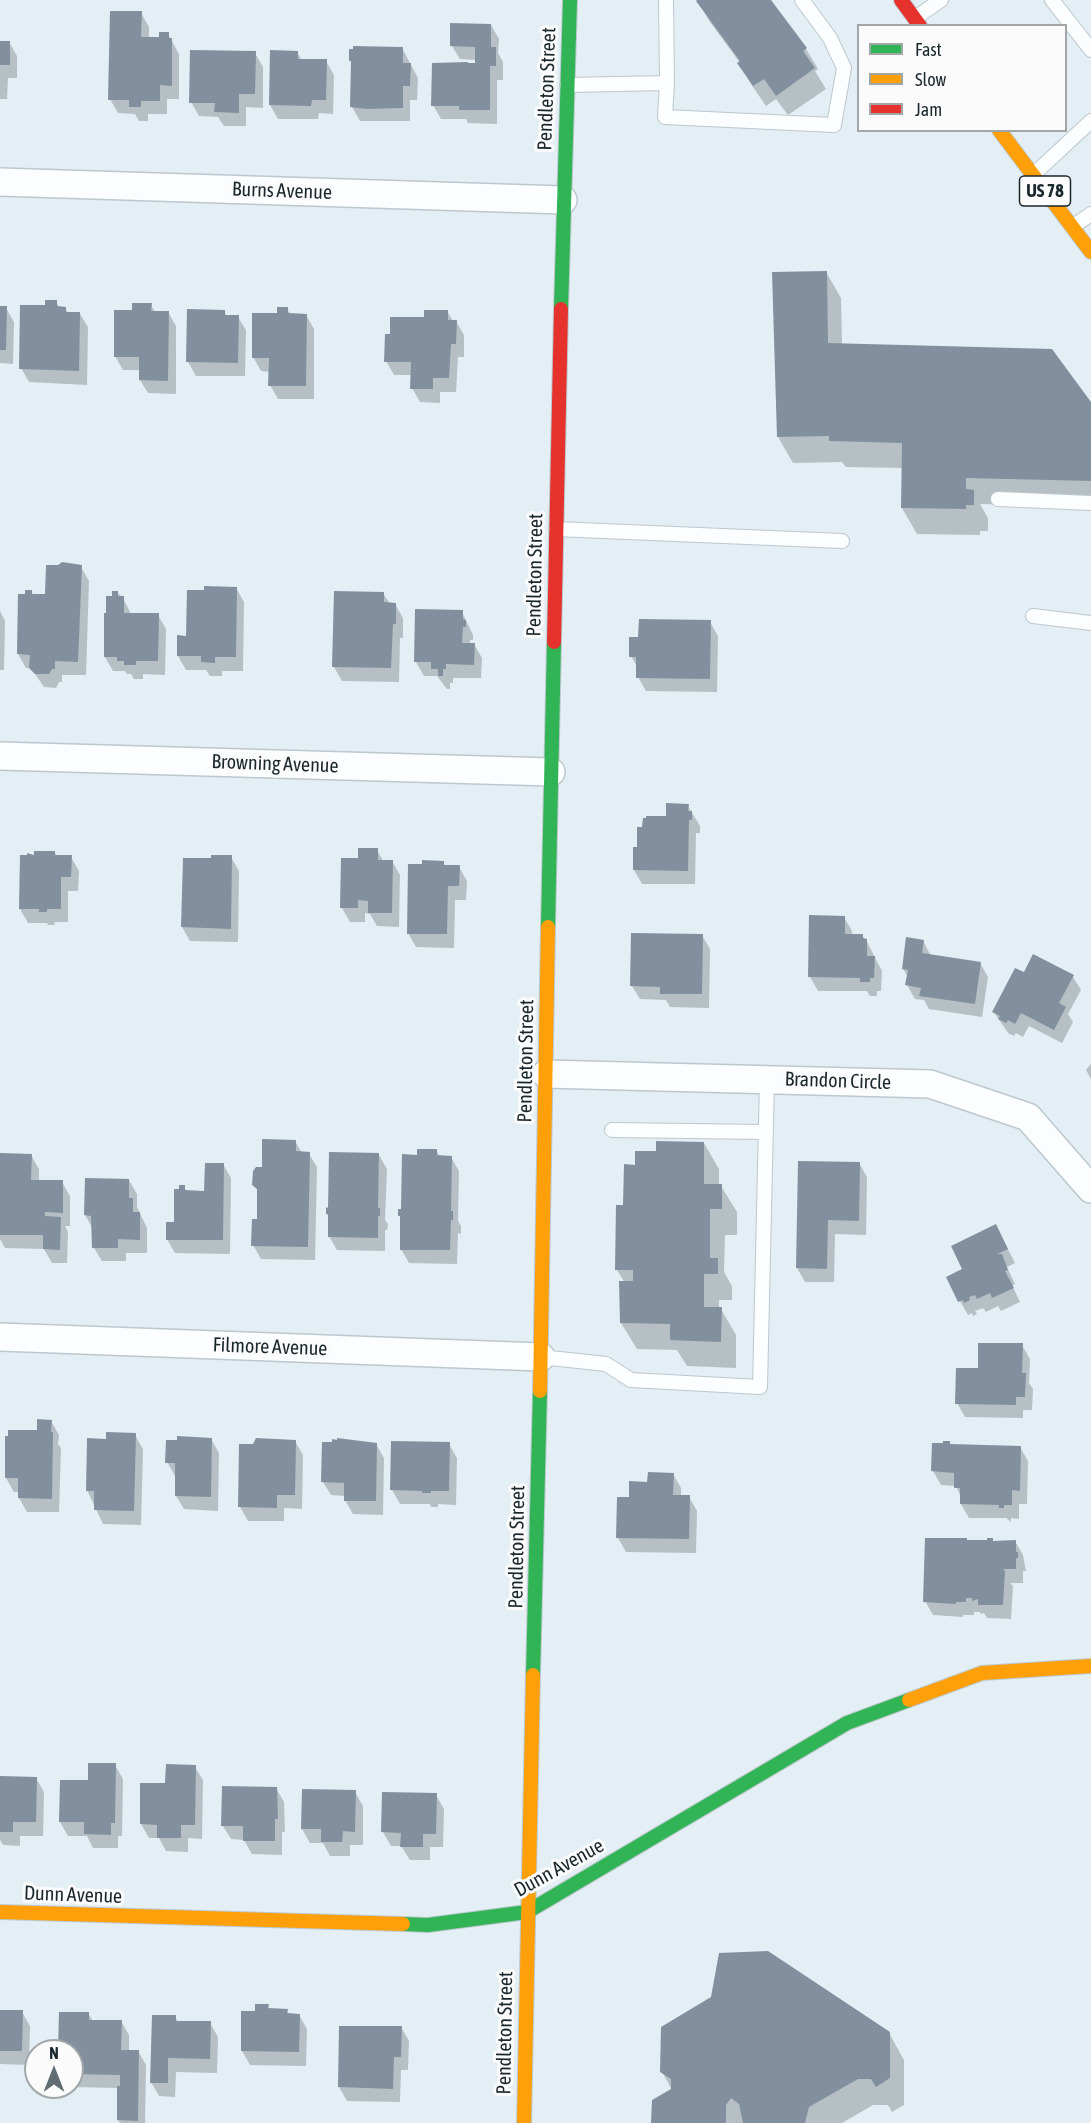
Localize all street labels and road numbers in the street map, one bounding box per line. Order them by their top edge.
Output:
street label: Pendleton Street [533,27,561,151]
road number: US 78 [1020,176,1070,206]
street label: Burns Avenue [232,177,332,205]
street label: Pendleton Street [522,513,548,637]
street label: Browning Avenue [211,750,339,778]
street label: Pendleton Street [513,999,539,1123]
street label: Brandon Circle [784,1067,892,1095]
street label: Filmore Avenue [212,1333,328,1361]
street label: Pendleton Street [504,1485,530,1609]
street label: Dunn Avenue [510,1834,608,1902]
street label: Dunn Avenue [23,1881,123,1909]
street label: Pendleton Street [492,1971,518,2095]

